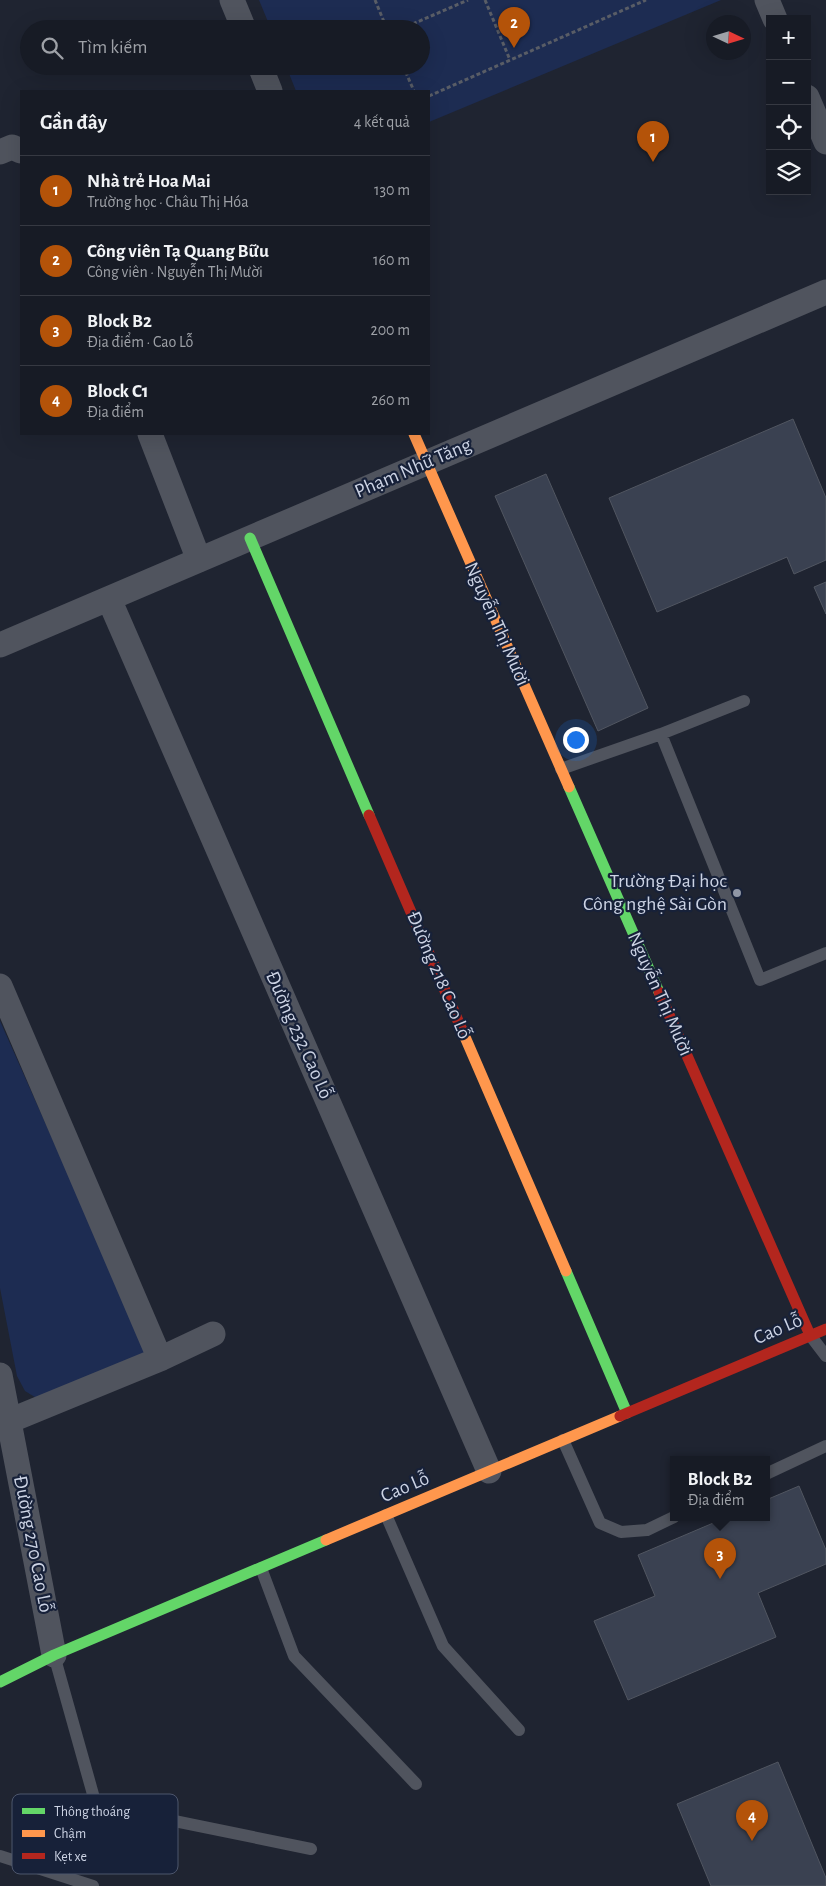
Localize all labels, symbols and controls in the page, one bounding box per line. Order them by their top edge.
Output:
pin: 2 [498,7,530,48]
north arrow [706,15,751,60]
map controls [766,15,811,195]
button: + [766,15,811,60]
search box [20,20,430,75]
icon: search [38,34,66,62]
text: Tìm kiếm [78,38,147,57]
button: − [766,60,811,105]
button: locate [766,105,811,150]
text: Gần đây [40,112,107,133]
text: 4 kết quả [354,114,410,130]
pin: 1 [637,121,669,162]
button: layers [766,150,811,195]
text: Nhà trẻ Hoa Mai [87,172,211,191]
text: 1 [53,182,59,198]
text: 130 m [374,182,410,198]
text: Trường học · Châu Thị Hóa [87,194,249,210]
text: Công viên Tạ Quang Bữu [87,242,269,261]
text: 2 [52,252,60,268]
text: 160 m [373,252,410,268]
text: Công viên · Nguyễn Thị Mười [87,264,263,280]
text: Block B2 [87,312,152,331]
text: 3 [53,322,59,338]
text: 200 m [370,322,410,338]
text: Địa điểm · Cao Lỗ [87,334,193,350]
text: Block C1 [87,382,149,401]
text: 4 [52,392,60,408]
text: 260 m [371,392,410,408]
text: Địa điểm [87,404,144,420]
street label: Phạm Nhữ Tăng [352,434,475,502]
street label: Nguyễn Thị Mười [461,559,533,689]
your location [563,727,589,753]
place label: Trường Đại học Công nghệ Sài Gòn [583,871,727,914]
marker: Trường Đại học Công nghệ Sài Gòn [731,887,743,899]
street label: Đường 218 Cao Lỗ [403,908,475,1042]
street label: Nguyễn Thị Mười [624,929,696,1059]
street label: Đường 232 Cao Lỗ [262,968,336,1102]
street label: Cao Lỗ [751,1310,805,1348]
popup [670,1456,770,1521]
street label: Cao Lỗ [378,1468,432,1506]
text: Block B2 [688,1470,752,1489]
street label: Đường 270 Cao Lỗ [10,1474,56,1614]
text: Địa điểm [688,1492,745,1508]
pin: 3 [704,1538,736,1579]
legend [12,1794,178,1874]
pin: 4 [736,1800,768,1841]
text: Thông thoáng [54,1805,130,1819]
text: Chậm [54,1827,86,1841]
text: Kẹt xe [54,1850,87,1864]

